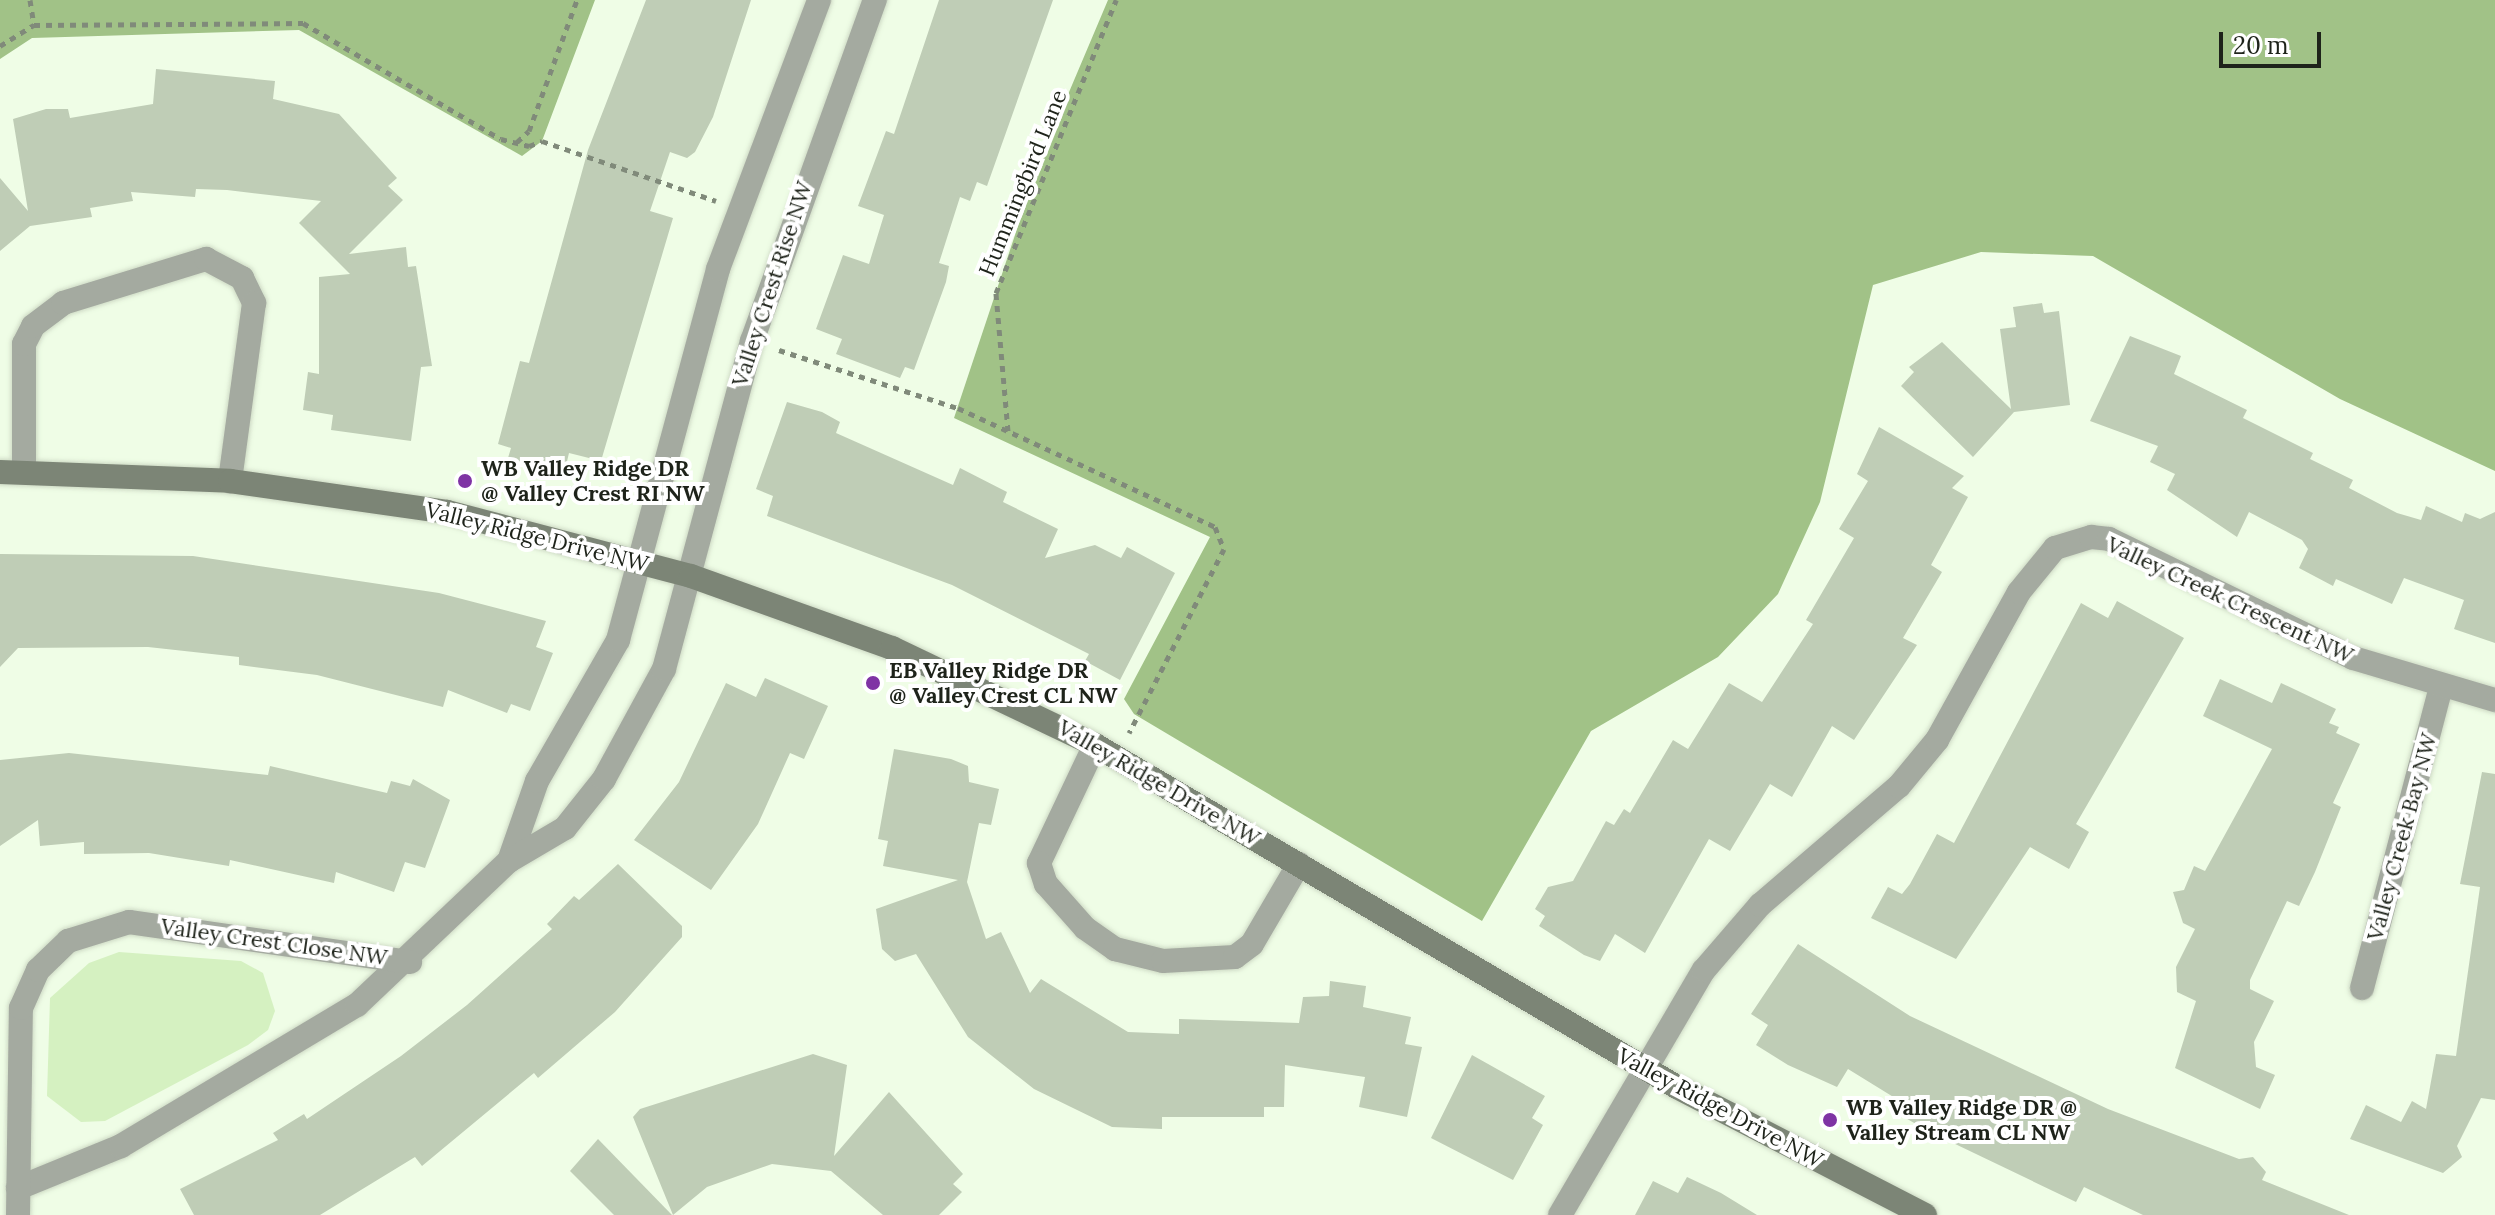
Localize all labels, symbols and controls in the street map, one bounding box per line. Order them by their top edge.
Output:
scale bar [2223,16,2325,66]
text: 20 m [2233,30,2289,61]
street label: Hummingbird Lane [974,86,1072,280]
street label: Valley Crest Rise NW [726,178,818,390]
place label: WB Valley Ridge DR @ Valley Crest RI NW [481,455,705,506]
marker: WB Valley Ridge DR @ Valley Crest RI NW [456,472,474,490]
street label: Valley Ridge Drive NW [423,497,651,577]
street label: Valley Creek Crescent NW [2103,531,2357,669]
place label: EB Valley Ridge DR @ Valley Crest CL NW [889,657,1117,708]
marker: EB Valley Ridge DR @ Valley Crest CL NW [864,674,882,692]
street label: Valley Ridge Drive NW [1053,714,1265,852]
street label: Valley Creek Bay NW [2362,731,2442,943]
street label: Valley Crest Close NW [159,913,389,971]
street label: Valley Ridge Drive NW [1613,1043,1827,1173]
place label: WB Valley Ridge DR @ Valley Stream CL NW [1846,1094,2077,1146]
marker: WB Valley Ridge DR @ Valley Stream CL NW [1821,1111,1839,1129]

